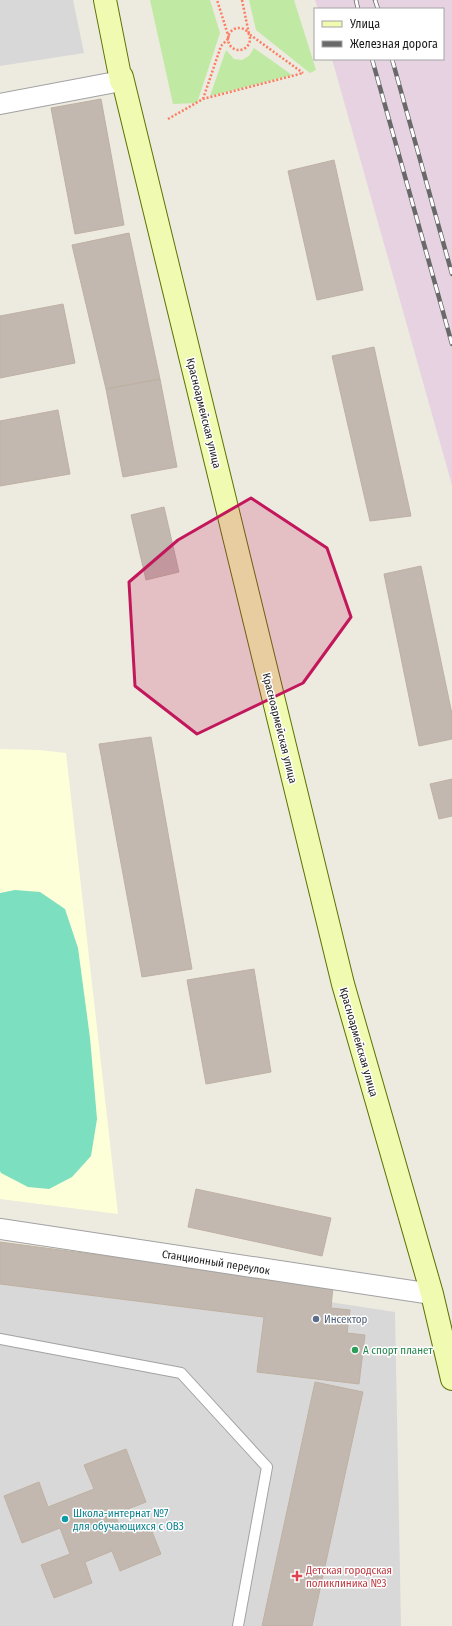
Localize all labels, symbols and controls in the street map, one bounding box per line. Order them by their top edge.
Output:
legend [314,8,444,60]
text: Улица [349,17,380,31]
text: Железная дорога [350,37,438,51]
street label: Красноармейская улица [184,357,224,470]
street label: Красноармейская улица [260,672,300,785]
street label: Красноармейская улица [337,986,380,1098]
street label: Станционный переулок [161,1248,272,1278]
place label: Инсектор [324,1313,368,1326]
marker: Инсектор [311,1314,321,1324]
place label: А спорт планет [363,1344,433,1357]
marker: А спорт планет [350,1345,360,1355]
place label: Школа-интернат №7 для обучающихся с ОВЗ [73,1507,184,1533]
marker: Школа-интернат №7 для обучающихся с ОВЗ [60,1514,70,1524]
place label: Детская городская поликлиника №3 [305,1564,392,1590]
marker: Детская городская поликлиника №3 [291,1570,303,1582]

